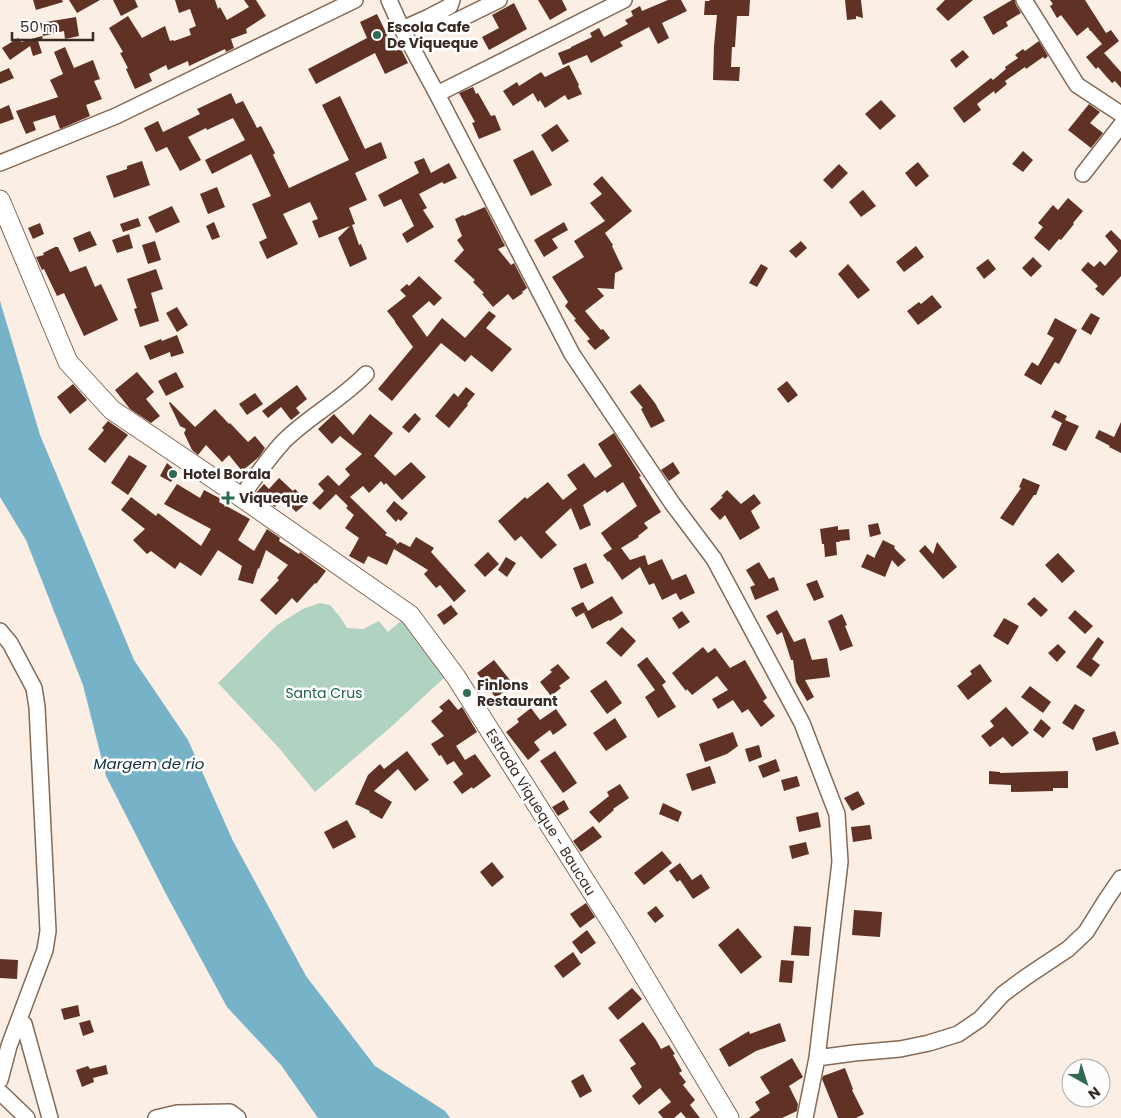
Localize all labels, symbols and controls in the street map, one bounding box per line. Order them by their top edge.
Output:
scale bar [12,10,94,42]
text: 50 m [20,16,58,37]
place label: Escola Cafe De Viqueque [387,17,479,53]
marker: Escola Cafe De Viqueque [371,29,383,41]
place label: Hotel Borala [183,464,271,484]
marker: Hotel Borala [167,468,179,480]
place label: Viqueque [239,488,309,508]
marker: Viqueque [221,491,235,505]
place label: Finlons Restaurant [477,675,558,711]
park label: Santa Crus [285,683,363,703]
marker: Finlons Restaurant [461,687,473,699]
street label: Estrada Viqueque - Baucau [481,725,601,899]
water label: Margem de rio [94,753,204,774]
north arrow [1061,1058,1111,1108]
text: N [1084,1082,1105,1104]

